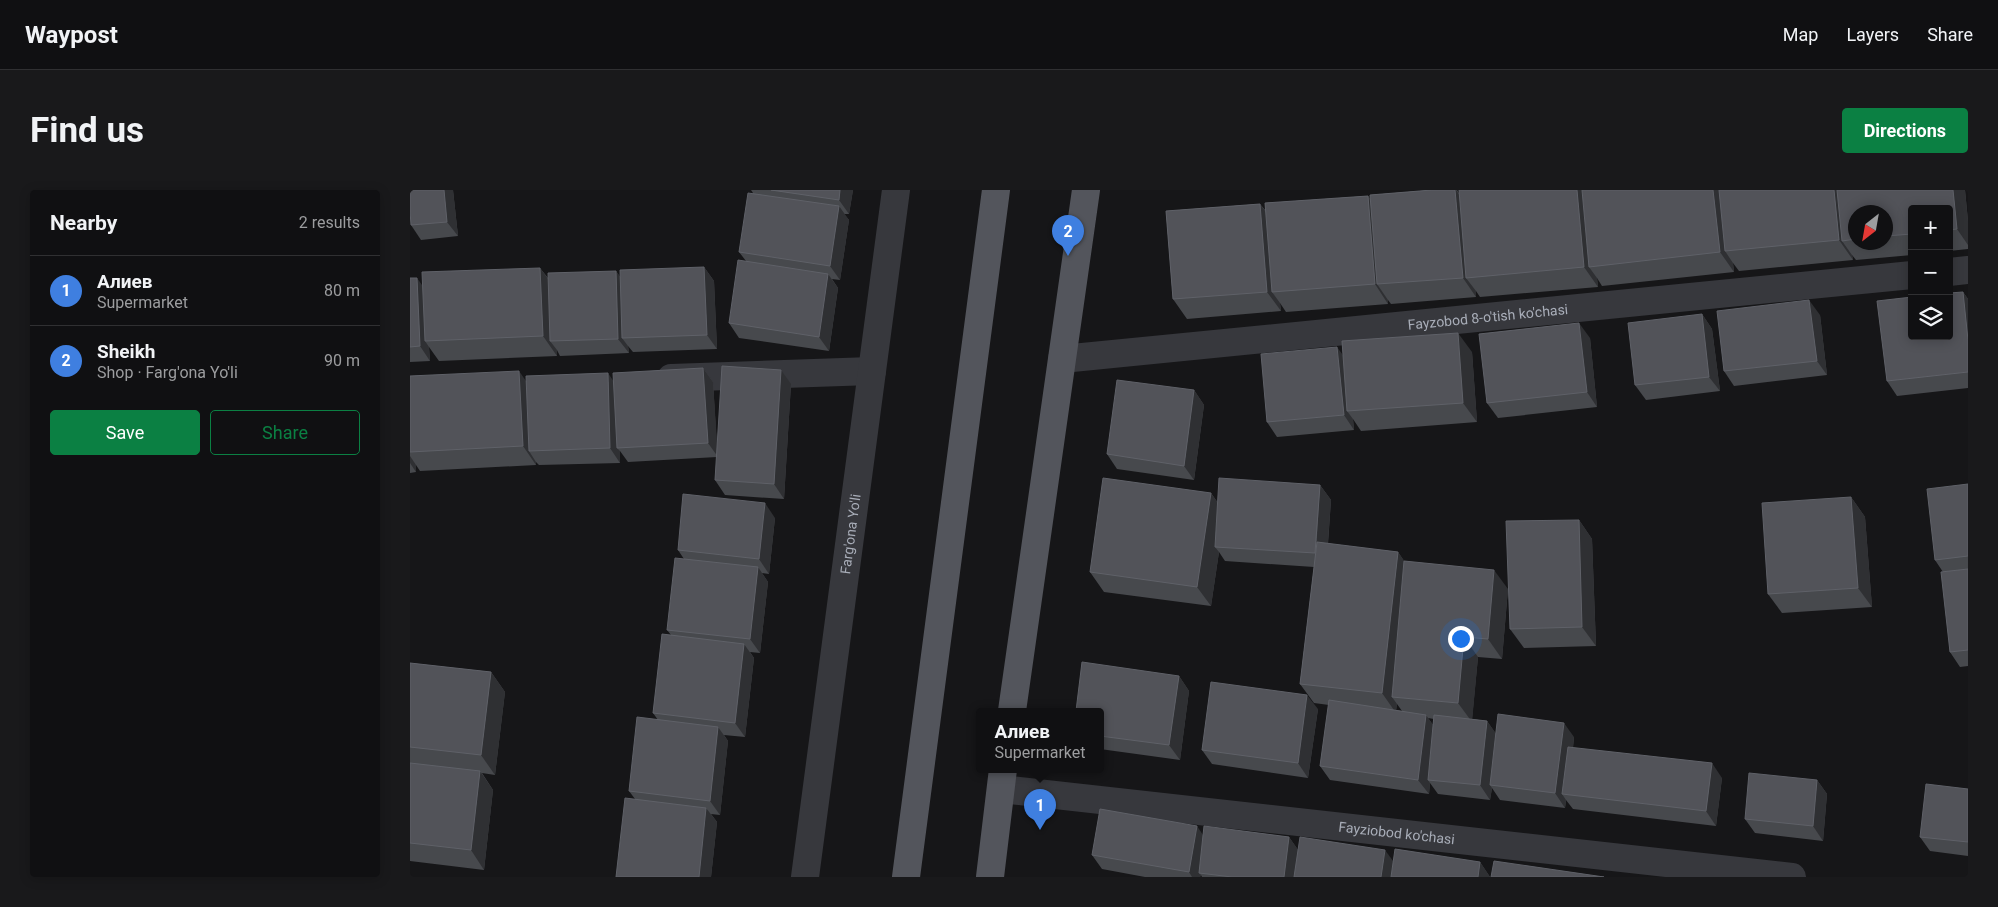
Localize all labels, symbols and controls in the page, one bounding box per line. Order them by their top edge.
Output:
text: Waypost [25,21,118,49]
text: Map [1783,24,1818,45]
text: Layers [1846,24,1899,45]
text: Share [1927,24,1973,45]
button: Directions [1842,108,1968,153]
text: Find us [30,110,144,151]
north arrow [1848,205,1893,250]
map controls [1908,205,1953,340]
button: + [1908,205,1953,250]
text: Nearby [50,211,117,235]
text: 2 results [299,213,360,232]
pin: 2 [1052,215,1084,256]
button: − [1908,250,1953,295]
text: Алиев [97,270,152,293]
text: 1 [61,281,71,300]
text: 80 m [324,281,360,300]
text: Supermarket [97,293,188,312]
button: layers [1908,295,1953,340]
street label: Fayzobod 8-o'tish ko'chasi [1407,301,1569,333]
text: Sheikh [97,340,155,363]
text: 2 [61,351,71,370]
text: 90 m [324,351,360,370]
text: Shop · Farg'ona Yo'li [97,363,238,382]
button: Save [50,410,200,455]
button: Share [210,410,360,455]
street label: Farg'ona Yo'li [837,493,864,575]
your location [1448,626,1474,652]
popup [976,708,1104,773]
text: Алиев [994,720,1050,743]
text: Supermarket [994,743,1086,762]
pin: 1 [1024,789,1056,830]
street label: Fayziobod ko'chasi [1338,819,1455,847]

